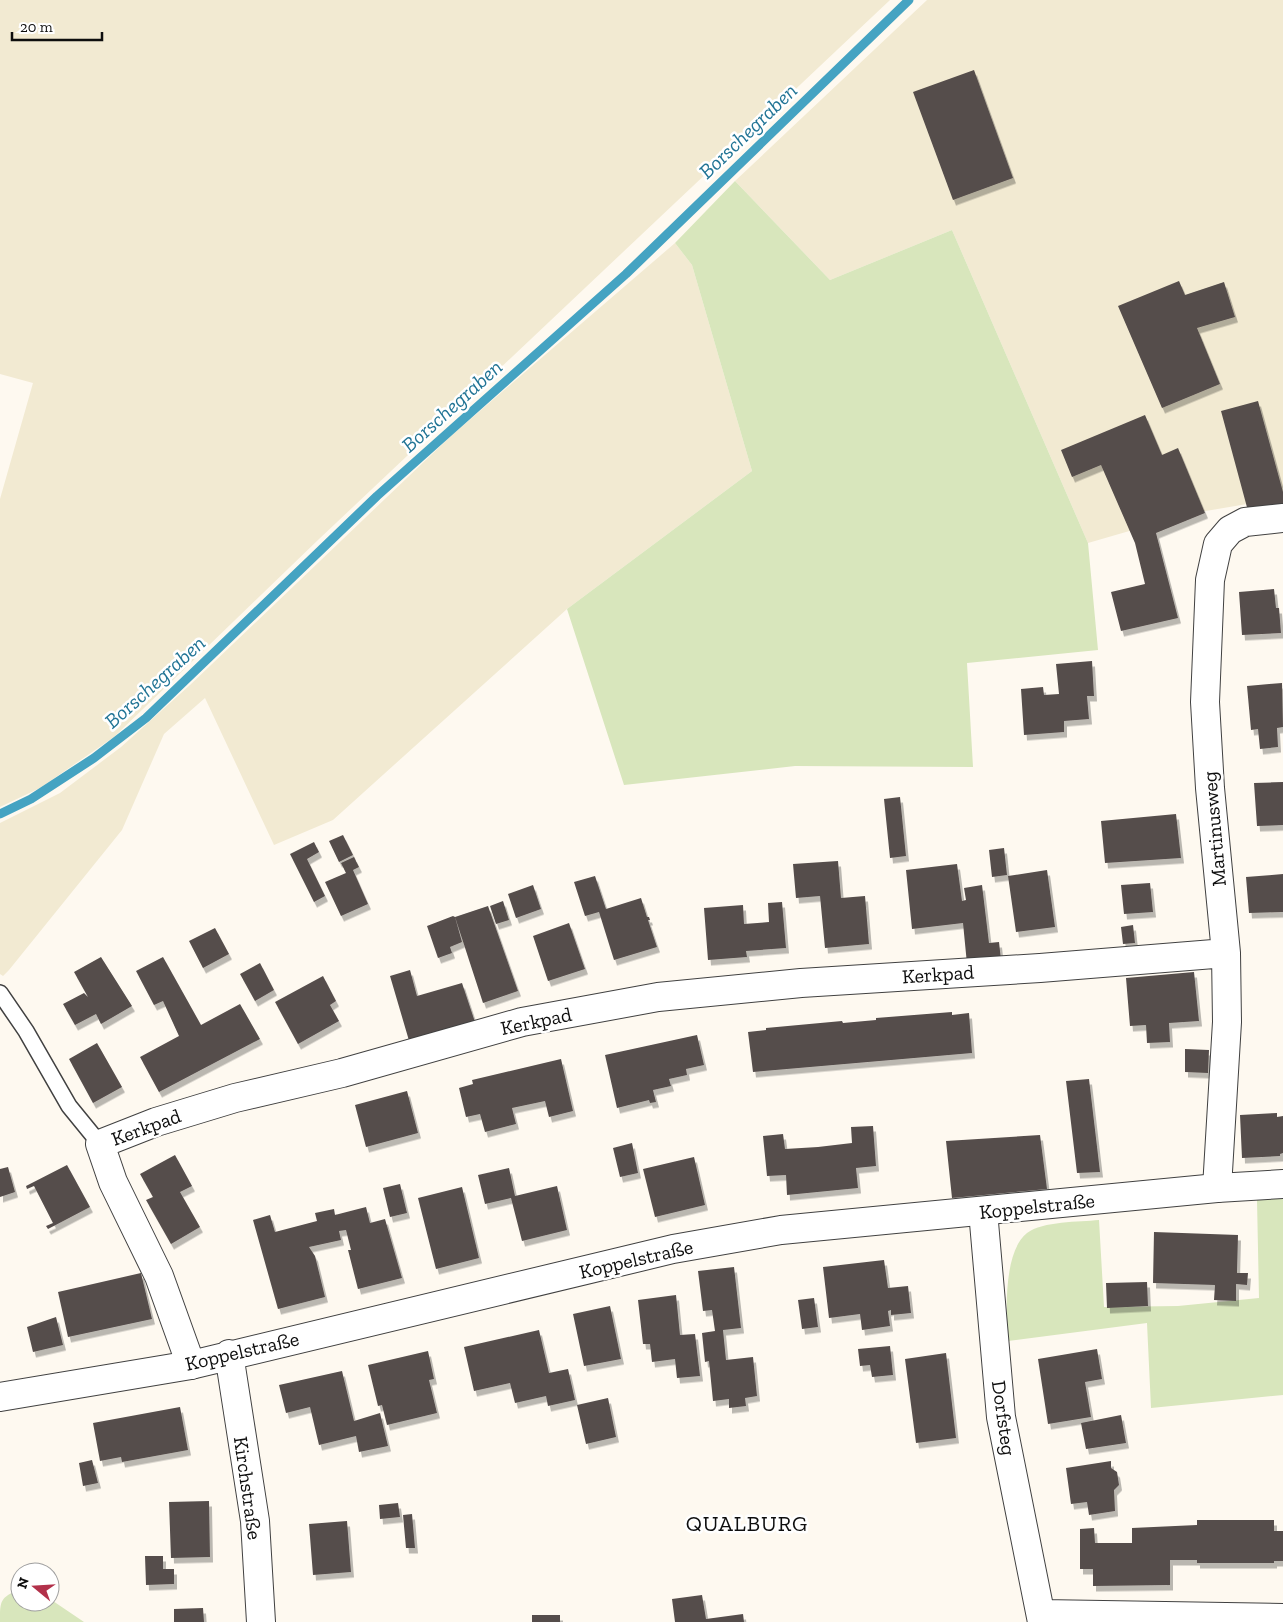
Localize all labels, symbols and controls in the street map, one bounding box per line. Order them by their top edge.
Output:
scale bar [12,10,102,42]
text: 20 m [20,18,53,36]
water label: Borschegraben [693,78,802,184]
water label: Borschegraben [396,354,507,457]
water label: Borschegraben [99,630,210,733]
street label: Martinusweg [1197,770,1231,888]
street label: Kerkpad [901,960,975,988]
street label: Kerkpad [498,1002,574,1040]
street label: Kerkpad [108,1103,184,1151]
street label: Koppelstraße [978,1188,1096,1224]
street label: Koppelstraße [577,1234,695,1284]
street label: Koppelstraße [183,1326,301,1376]
street label: Dorfsteg [987,1379,1021,1457]
street label: Kirchstraße [229,1435,267,1541]
district label: QUALBURG [686,1510,808,1537]
north arrow [10,1562,60,1612]
text: N [13,1575,33,1591]

